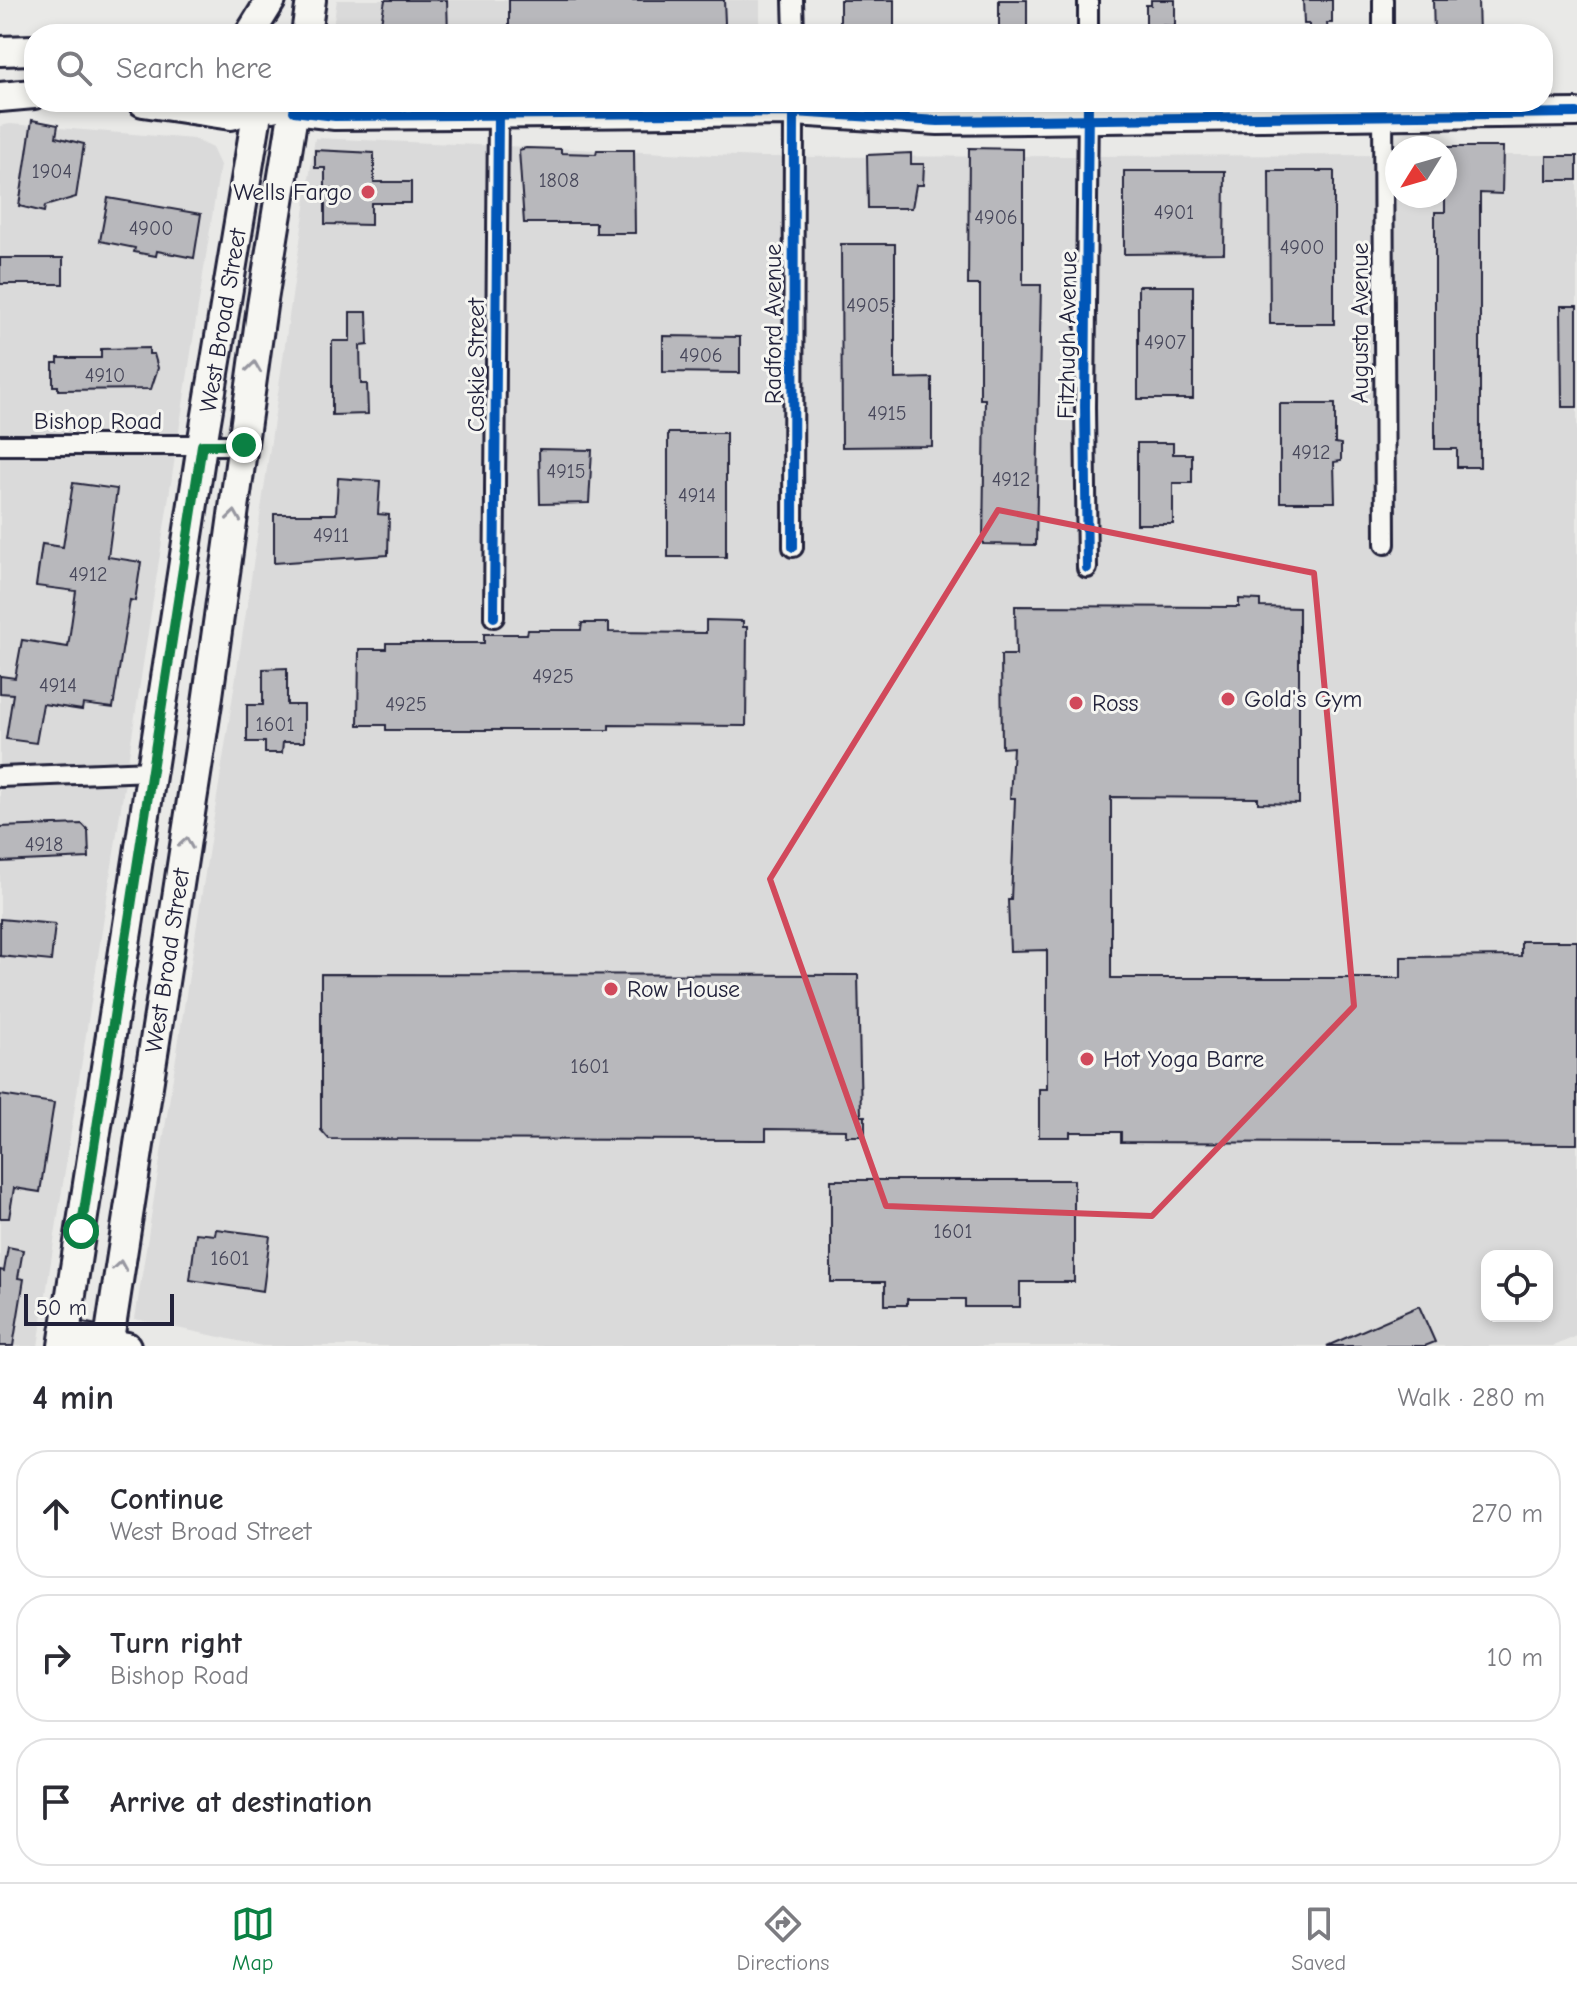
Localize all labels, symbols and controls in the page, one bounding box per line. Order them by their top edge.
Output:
search box [24,24,1553,112]
icon: search [52,46,96,90]
text: Search here [116,51,272,86]
north arrow [1385,136,1457,208]
house number: 1904 [32,160,72,183]
house number: 1808 [539,169,579,192]
place label: Wells Fargo [233,178,352,206]
marker: Wells Fargo [359,183,377,201]
house number: 4901 [1154,201,1194,224]
house number: 4906 [974,206,1018,229]
house number: 4900 [129,217,173,240]
street label: West Broad Street [194,225,252,414]
house number: 4900 [1280,236,1324,259]
street label: Augusta Avenue [1346,243,1374,403]
street label: Radford Avenue [759,244,787,404]
street label: Fitzhugh Avenue [1052,251,1082,419]
house number: 4905 [846,294,890,317]
street label: Caskie Street [462,297,490,432]
house number: 4907 [1144,331,1187,354]
house number: 4906 [679,344,723,367]
one-way arrow [245,361,262,374]
house number: 4910 [85,364,125,387]
house number: 4915 [867,402,907,425]
street label: Bishop Road [34,407,162,435]
route end [226,427,262,463]
house number: 4912 [1292,441,1330,464]
house number: 4915 [546,460,586,483]
house number: 4912 [992,468,1030,491]
house number: 4914 [678,484,716,507]
one-way arrow [225,509,242,523]
house number: 4911 [313,524,349,547]
house number: 4912 [69,563,107,586]
house number: 4925 [532,665,574,688]
house number: 4914 [39,674,77,697]
place label: Gold's Gym [1244,685,1362,713]
place label: Ross [1092,689,1139,717]
marker: Gold's Gym [1219,690,1237,708]
house number: 4925 [385,693,427,716]
marker: Ross [1067,694,1085,712]
house number: 1601 [256,713,294,736]
house number: 4918 [25,833,63,856]
one-way arrow [177,836,194,850]
street label: West Broad Street [139,865,196,1055]
place label: Row House [627,975,740,1003]
marker: Row House [602,980,620,998]
place label: Hot Yoga Barre [1103,1045,1264,1073]
marker: Hot Yoga Barre [1078,1050,1096,1068]
house number: 1601 [571,1055,609,1078]
route start [63,1213,99,1249]
house number: 1601 [934,1220,972,1243]
house number: 1601 [211,1247,249,1270]
map controls [1481,1250,1553,1322]
button: locate [1481,1250,1553,1322]
one-way arrow [111,1259,128,1273]
scale bar [24,1290,174,1326]
text: 50 m [36,1295,87,1321]
text: 4 min [32,1378,114,1418]
text: Walk · 280 m [1398,1383,1545,1413]
text: Continue [110,1482,224,1517]
icon: ahead [34,1492,78,1536]
text: 270 m [1471,1499,1543,1529]
text: West Broad Street [110,1517,311,1547]
text: Turn right [110,1626,242,1661]
icon: right [34,1636,78,1680]
text: 10 m [1487,1643,1543,1673]
text: Bishop Road [110,1661,249,1691]
icon: arrive [34,1780,78,1824]
text: Arrive at destination [110,1785,372,1820]
tab: Map [231,1902,275,1976]
tab: Directions [737,1902,830,1976]
tab: Saved [1291,1902,1346,1976]

